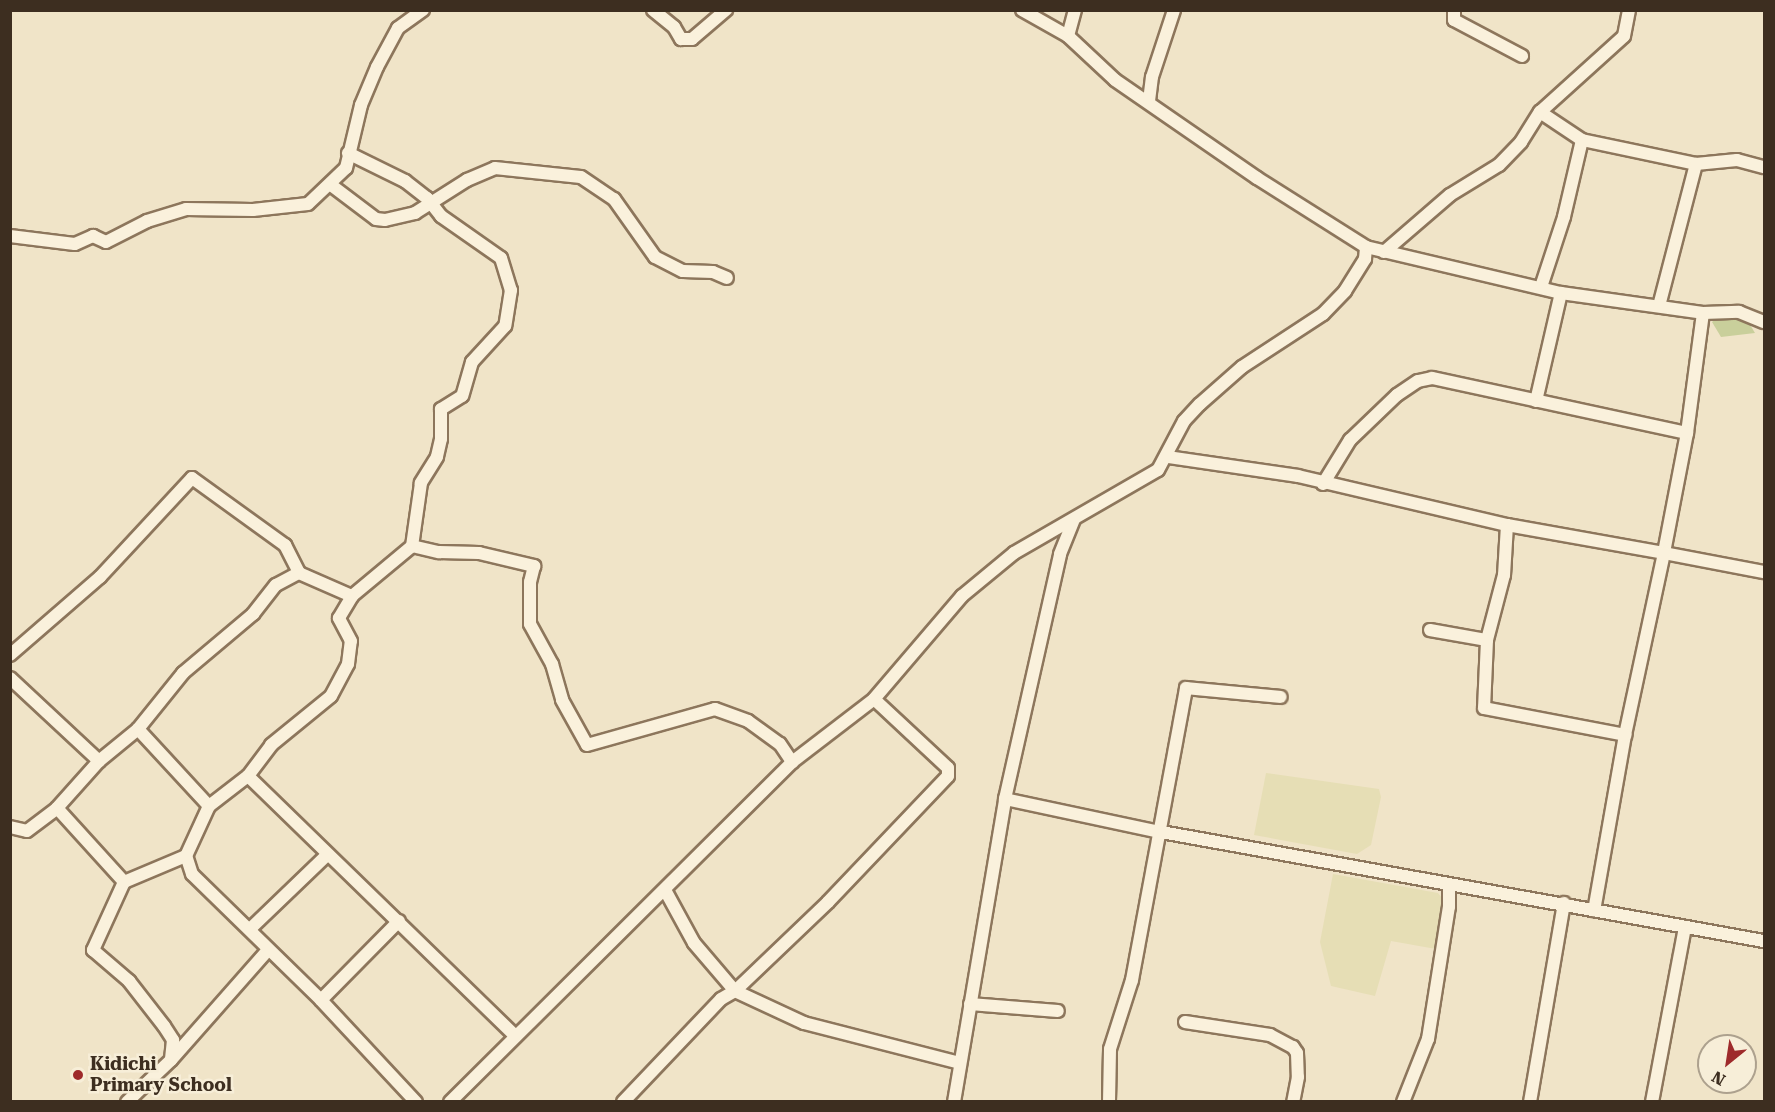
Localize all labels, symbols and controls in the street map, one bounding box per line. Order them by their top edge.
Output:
north arrow [1697,1034,1757,1094]
place label: Kidichi Primary School [90,1054,232,1096]
text: N [1709,1067,1729,1090]
marker: Kidichi Primary School [71,1068,85,1082]

